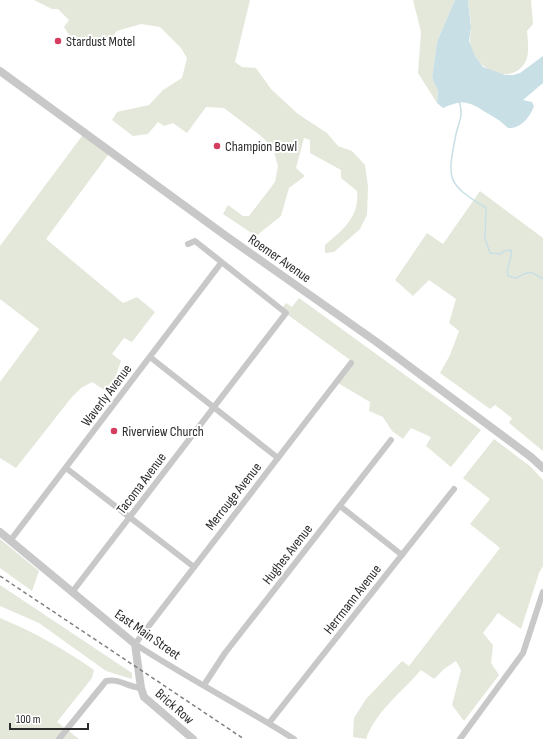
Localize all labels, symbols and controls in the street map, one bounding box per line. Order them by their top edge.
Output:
place label: Stardust Motel [66,33,135,50]
marker: Stardust Motel [53,36,63,46]
place label: Champion Bowl [225,138,297,155]
marker: Champion Bowl [212,141,222,151]
street label: Roemer Avenue [245,231,314,286]
street label: Waverly Avenue [78,361,135,430]
place label: Riverview Church [122,423,204,440]
marker: Riverview Church [109,426,119,436]
street label: Tacoma Avenue [113,449,170,517]
street label: Merrouge Avenue [202,459,265,533]
street label: Hughes Avenue [259,521,316,588]
street label: Herrmann Avenue [320,561,385,637]
street label: East Main Street [111,605,184,663]
street label: Brick Row [152,685,198,728]
scale bar [10,705,88,731]
text: 100 m [16,712,41,727]

